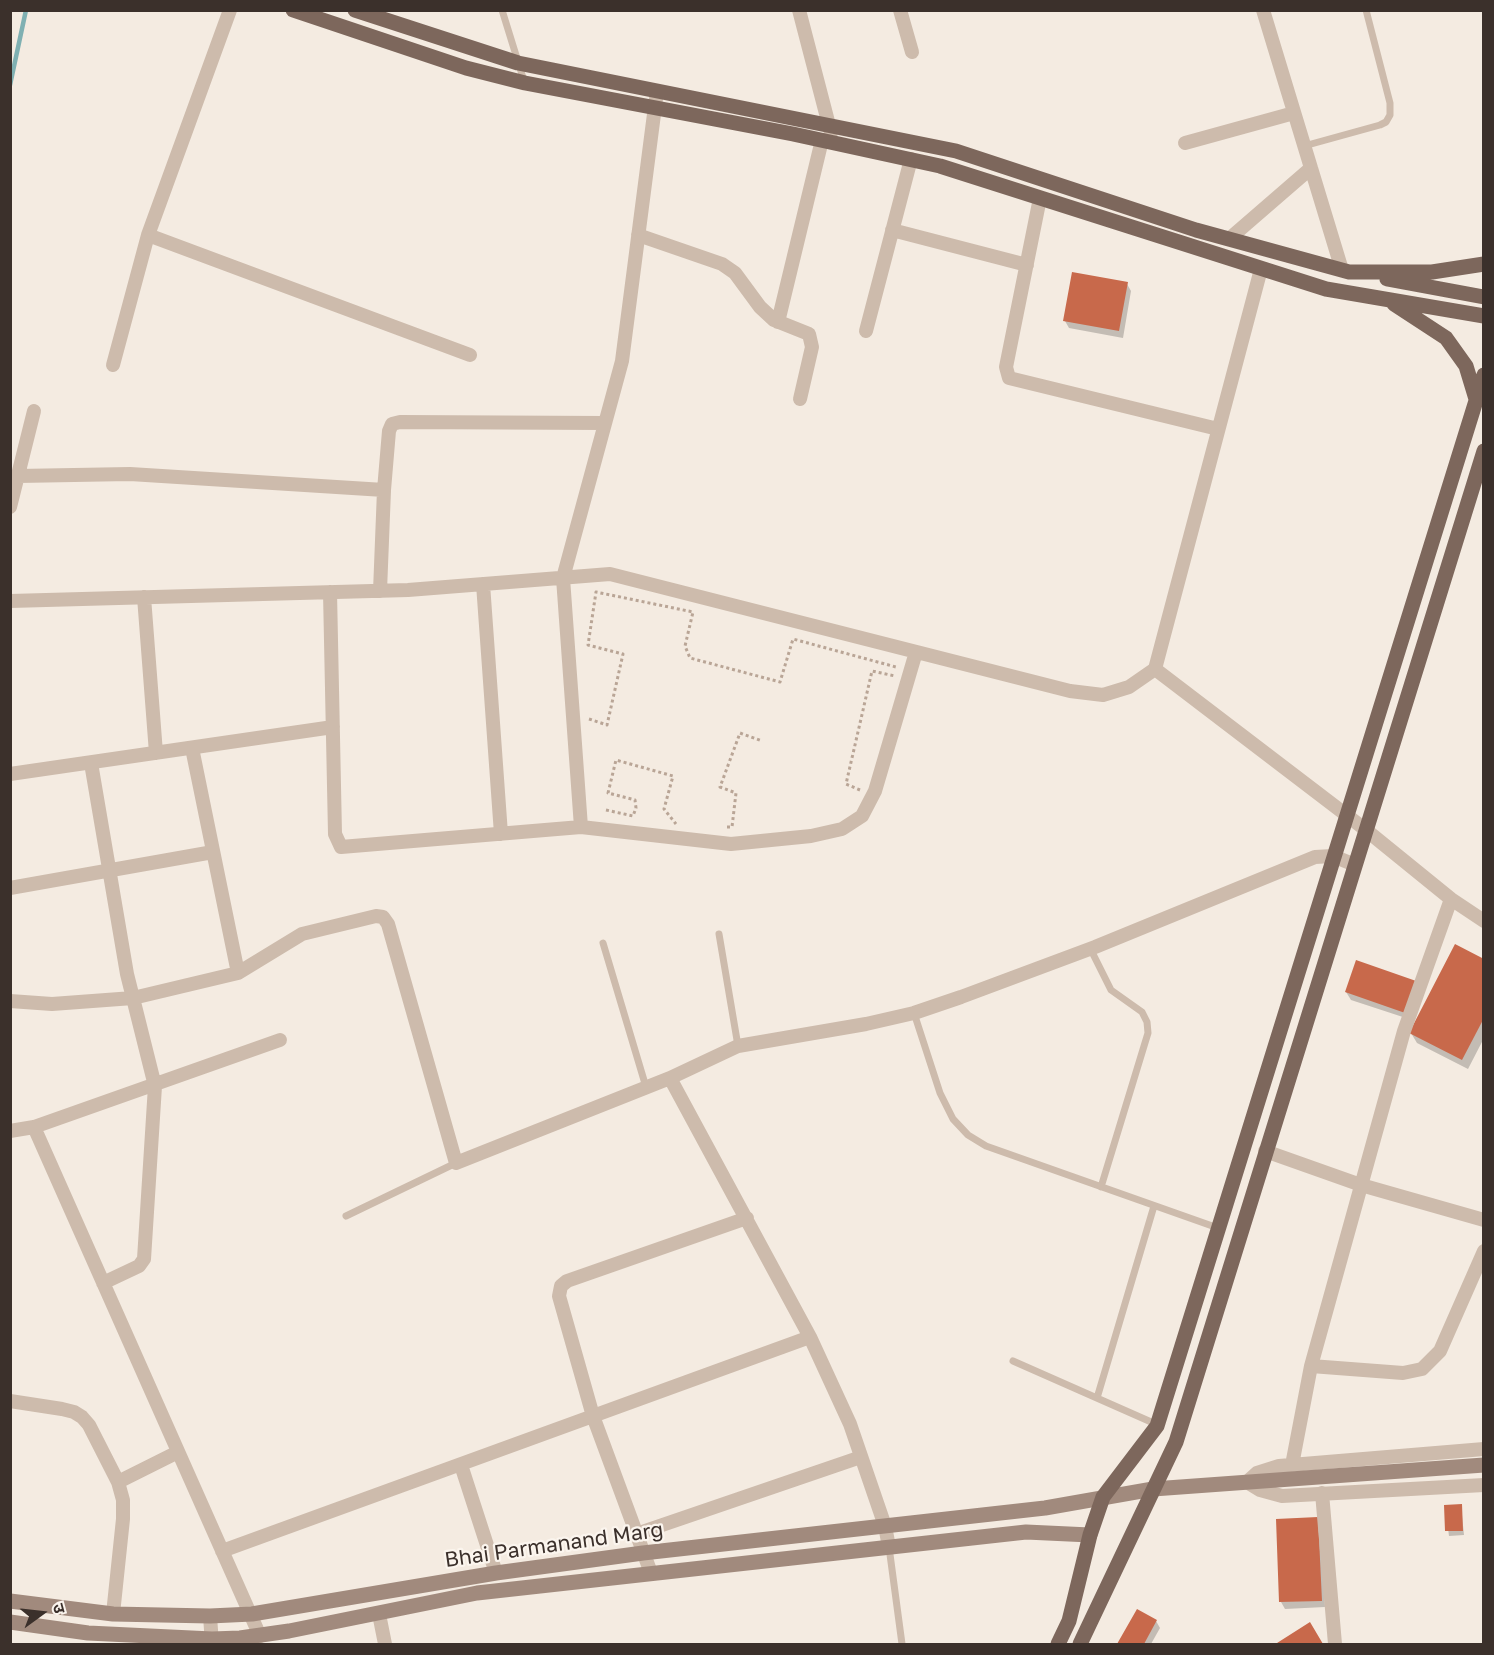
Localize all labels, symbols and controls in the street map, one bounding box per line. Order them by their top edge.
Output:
street label: Bhai Parmanand Marg [443,1517,665,1573]
north arrow [12,1583,72,1643]
text: उ [49,1601,70,1615]

